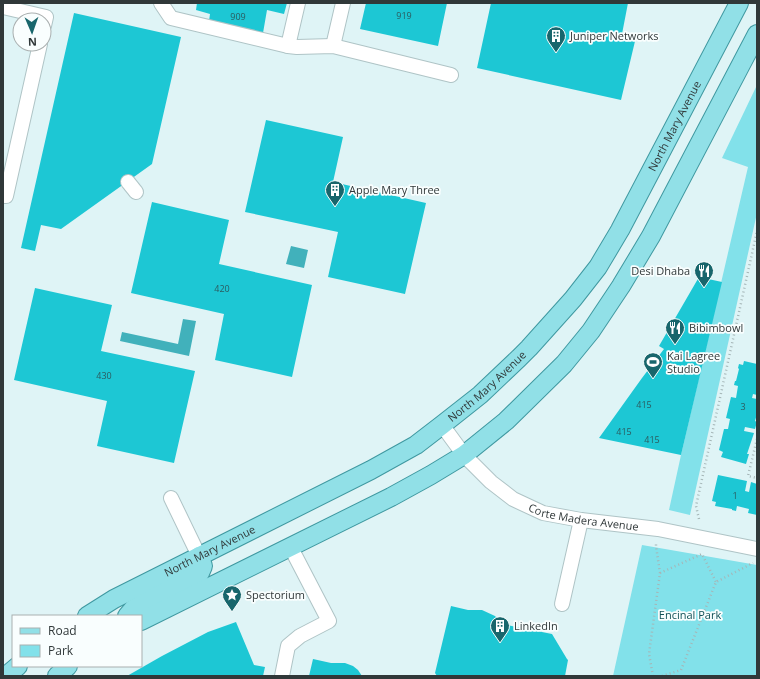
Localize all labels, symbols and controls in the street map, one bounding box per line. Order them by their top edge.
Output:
house number: 919 [396,9,412,22]
house number: 909 [230,10,246,23]
north arrow [12,12,52,52]
building icon: Juniper Networks [545,25,567,53]
place label: Juniper Networks [569,28,659,43]
text: N [28,35,37,50]
street label: North Mary Avenue [644,78,704,174]
building icon: Apple Mary Three [324,179,346,207]
place label: Apple Mary Three [349,182,440,197]
restaurant icon: Desi Dhaba [693,260,715,288]
place label: Desi Dhaba [631,263,690,278]
house number: 420 [214,282,230,295]
restaurant icon: Bibimbowl [664,317,686,345]
place label: Bibimbowl [689,320,743,335]
street label: North Mary Avenue [444,347,529,425]
place label: Kai Lagree Studio [667,348,720,376]
sports icon: Kai Lagree Studio [642,351,664,379]
house number: 430 [96,369,112,382]
house number: 415 [636,398,652,411]
house number: 3 [740,400,746,413]
house number: 415 [616,425,632,438]
house number: 415 [644,433,660,446]
house number: 1 [732,489,738,502]
street label: Corte Madera Avenue [526,499,640,534]
street label: North Mary Avenue [161,521,258,580]
place icon: Spectorium [221,584,243,612]
place label: Spectorium [246,587,305,602]
park label: Encinal Park [659,607,721,622]
legend [12,615,142,667]
building icon: LinkedIn [489,615,511,643]
place label: LinkedIn [514,618,558,633]
text: Road [48,622,77,639]
text: Park [48,642,74,659]

